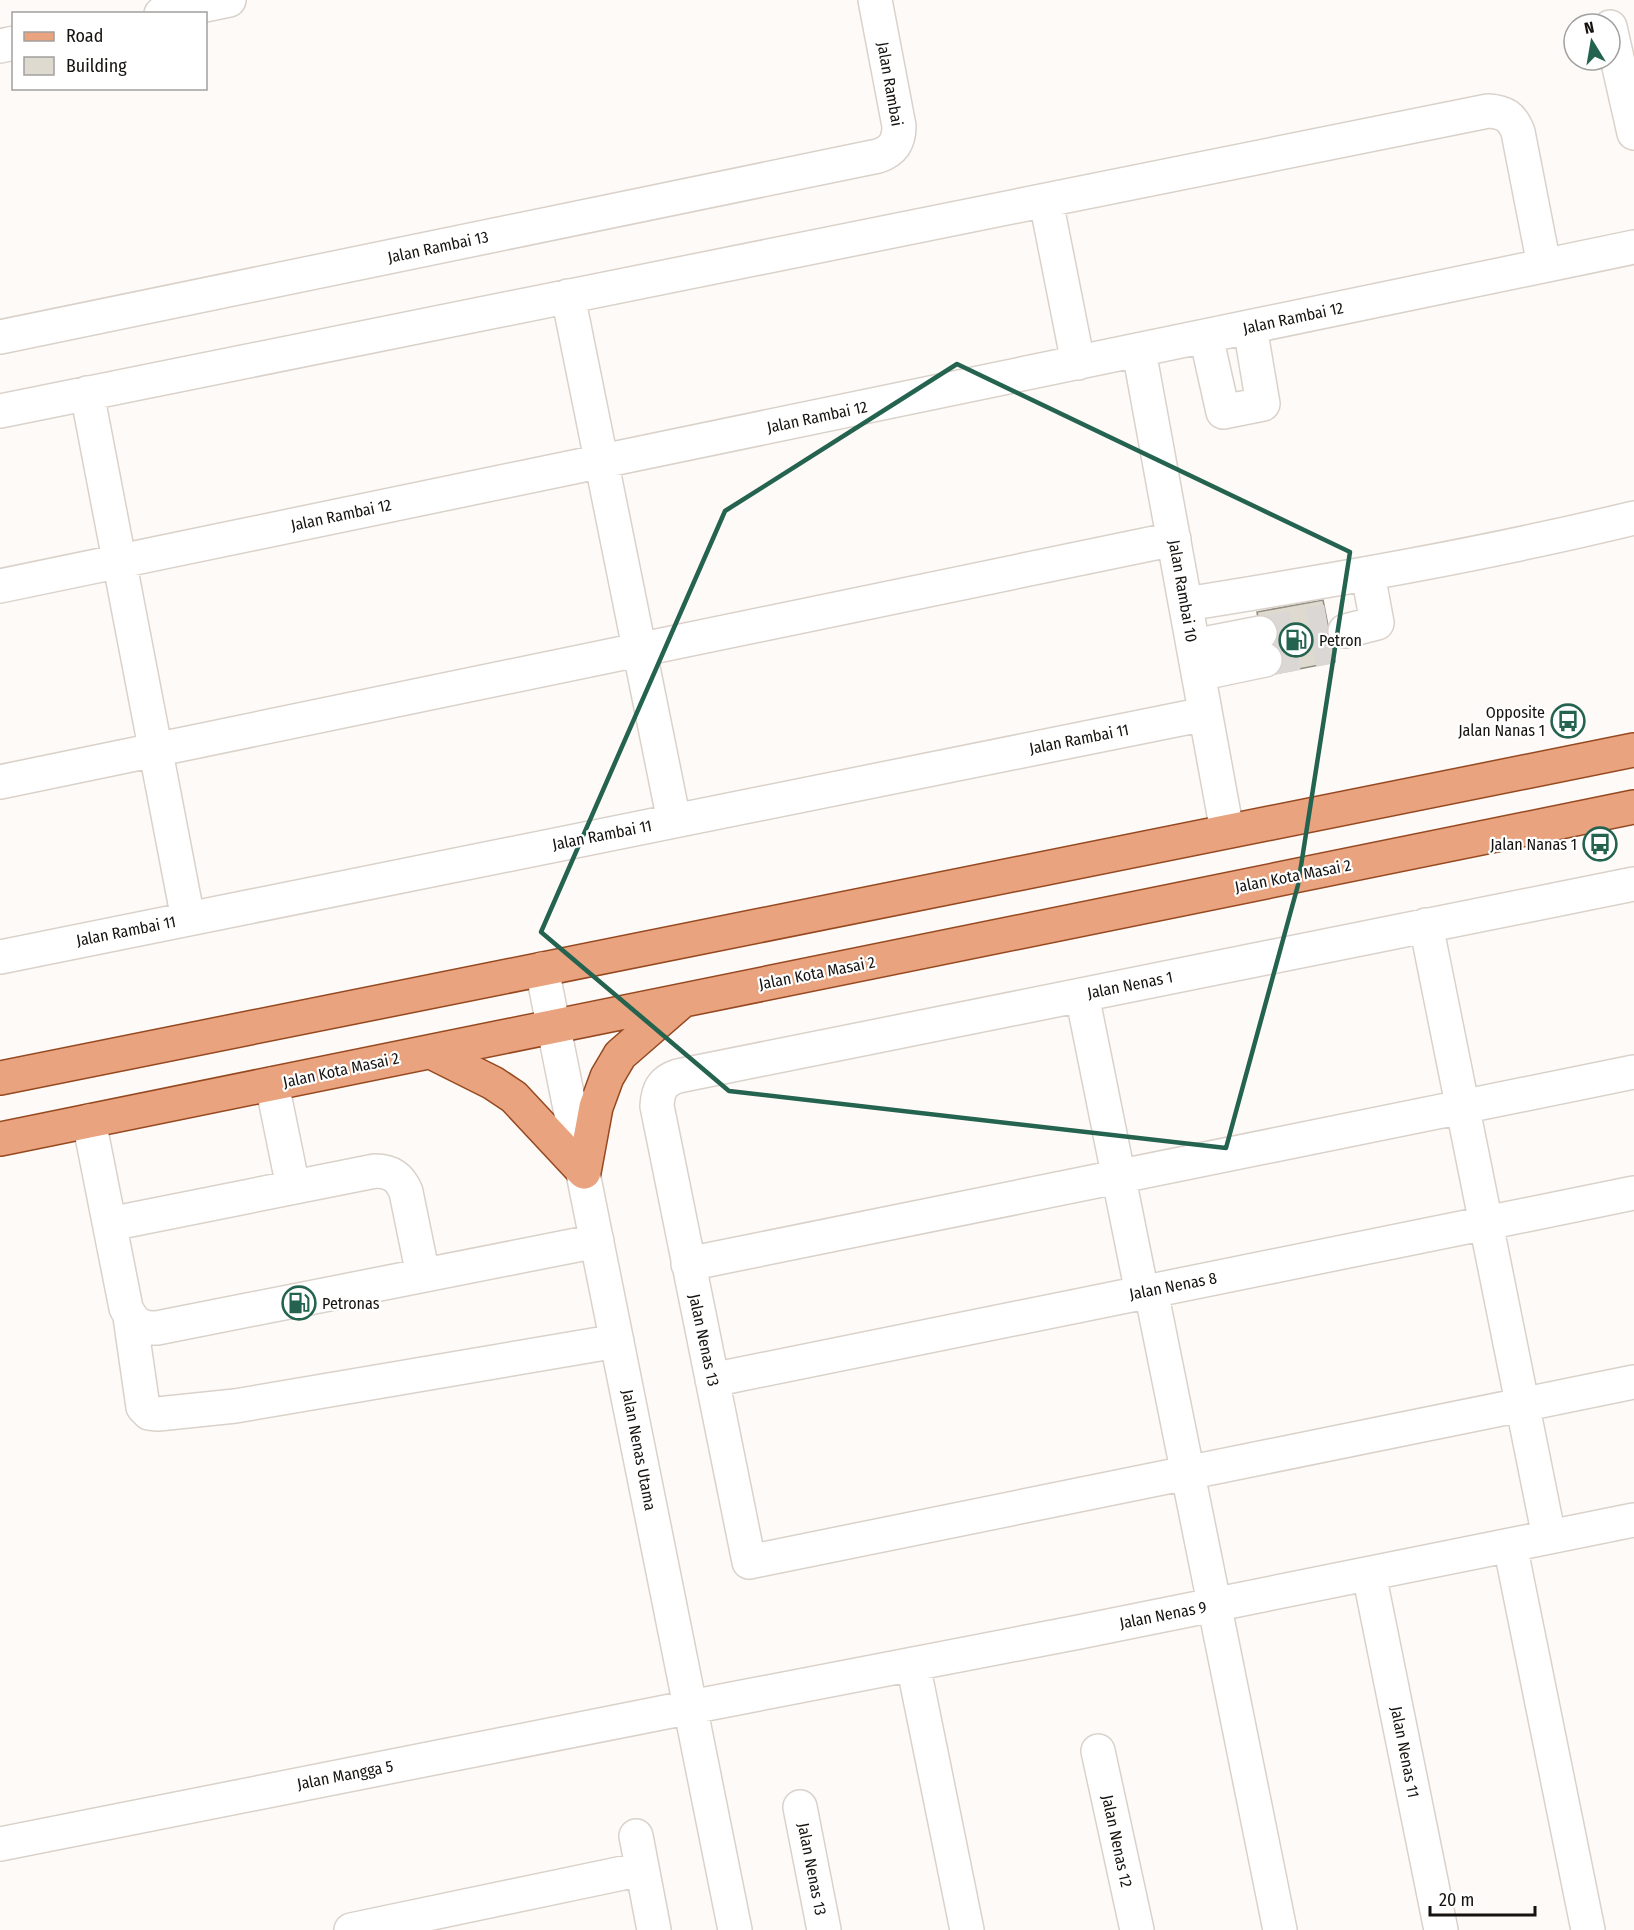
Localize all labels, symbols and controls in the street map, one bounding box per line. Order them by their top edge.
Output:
legend [12,12,207,90]
north arrow [1562,12,1622,72]
text: N [1583,18,1596,38]
text: Road [66,25,103,47]
street label: Jalan Rambai [873,40,907,128]
text: Building [66,55,127,77]
street label: Jalan Rambai 13 [386,227,490,267]
street label: Jalan Rambai 12 [1241,298,1345,338]
street label: Jalan Rambai 12 [765,397,869,437]
street label: Jalan Rambai 12 [289,495,393,535]
street label: Jalan Rambai 10 [1165,538,1201,644]
fuel station icon: Petron [1278,622,1314,658]
place label: Petron [1319,631,1362,650]
place label: Opposite Jalan Nanas 1 [1458,703,1545,740]
bus stop icon: Opposite Jalan Nanas 1 [1550,703,1586,739]
street label: Jalan Rambai 11 [1028,720,1130,758]
street label: Jalan Rambai 11 [551,816,653,854]
bus stop icon: Jalan Nanas 1 [1582,826,1618,862]
place label: Jalan Nanas 1 [1490,835,1577,854]
street label: Jalan Kota Masai 2 [1233,855,1353,897]
street label: Jalan Rambai 11 [75,912,177,950]
street label: Jalan Kota Masai 2 [757,952,877,994]
street label: Jalan Nenas 1 [1086,967,1174,1003]
street label: Jalan Kota Masai 2 [281,1048,401,1092]
street label: Jalan Nenas 8 [1128,1268,1218,1304]
fuel station icon: Petronas [281,1285,317,1321]
street label: Jalan Nenas 13 [685,1292,723,1388]
place label: Petronas [322,1294,380,1313]
street label: Jalan Nenas Utama [618,1388,660,1512]
street label: Jalan Nenas 9 [1118,1597,1208,1633]
street label: Jalan Nenas 11 [1387,1705,1423,1799]
street label: Jalan Mangga 5 [295,1756,395,1794]
street label: Jalan Nenas 12 [1098,1793,1136,1889]
street label: Jalan Nenas 13 [794,1821,830,1917]
scale bar [1430,1879,1535,1917]
text: 20 m [1439,1889,1474,1911]

